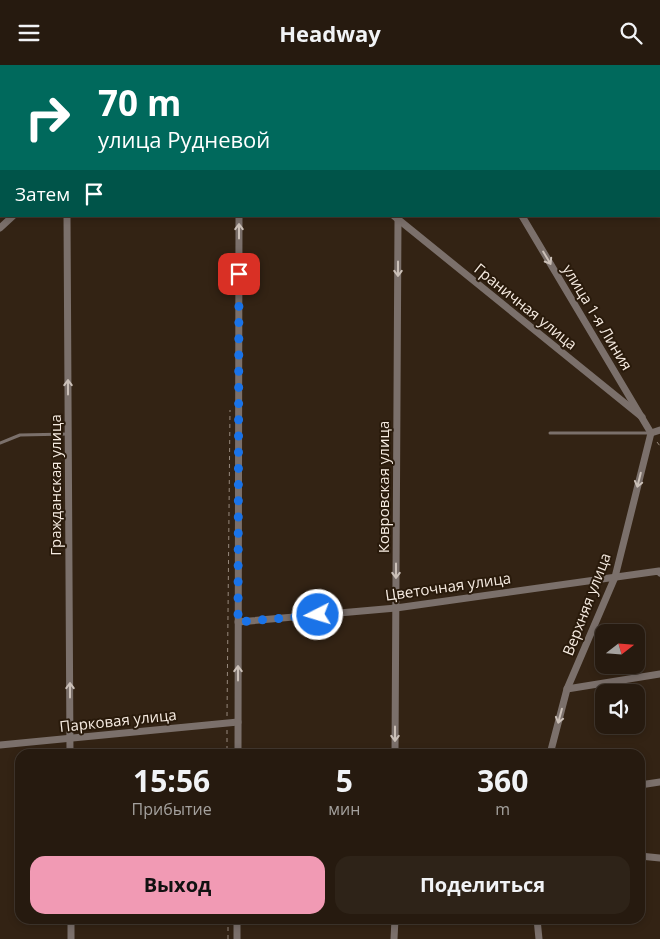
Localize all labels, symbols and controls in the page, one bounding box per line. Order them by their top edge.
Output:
text: Headway [279,18,381,48]
icon: menu [15,19,43,47]
icon: search [617,19,645,47]
text: 70 m [98,79,181,126]
icon: right [15,85,80,150]
text: улица Рудневой [98,124,270,154]
icon: arrive [80,180,108,208]
text: Затем [15,181,70,207]
one-way arrow [234,223,244,239]
one-way arrow [542,251,552,265]
pin [218,253,260,295]
street label: Граничная улица [470,258,582,354]
icon: arrive [225,260,253,288]
one-way arrow [393,260,403,277]
street label: улица 1-я Линия [558,260,638,374]
one-way arrow [63,379,73,396]
street label: Гражданская улица [45,414,65,556]
street label: Ковровская улица [373,421,393,553]
one-way arrow [634,472,643,488]
street label: Верхняя улица [557,550,615,658]
one-way arrow [391,563,401,579]
street label: Цветочная улица [384,567,512,605]
position arrow [291,588,343,640]
north arrow [595,624,645,674]
map controls [595,624,645,734]
one-way arrow [233,665,243,682]
one-way arrow [65,682,75,698]
button: sound [595,684,645,734]
street label: Парковая улица [58,704,178,736]
one-way arrow [555,708,564,724]
one-way arrow [390,726,400,742]
text: 15:56 [133,760,210,801]
text: 5 [336,760,353,801]
text: 360 [477,760,528,801]
text: Прибытие [132,798,212,820]
text: мин [328,798,360,820]
text: m [495,798,510,820]
button: Выход [30,856,325,914]
button: Поделиться [335,856,630,914]

